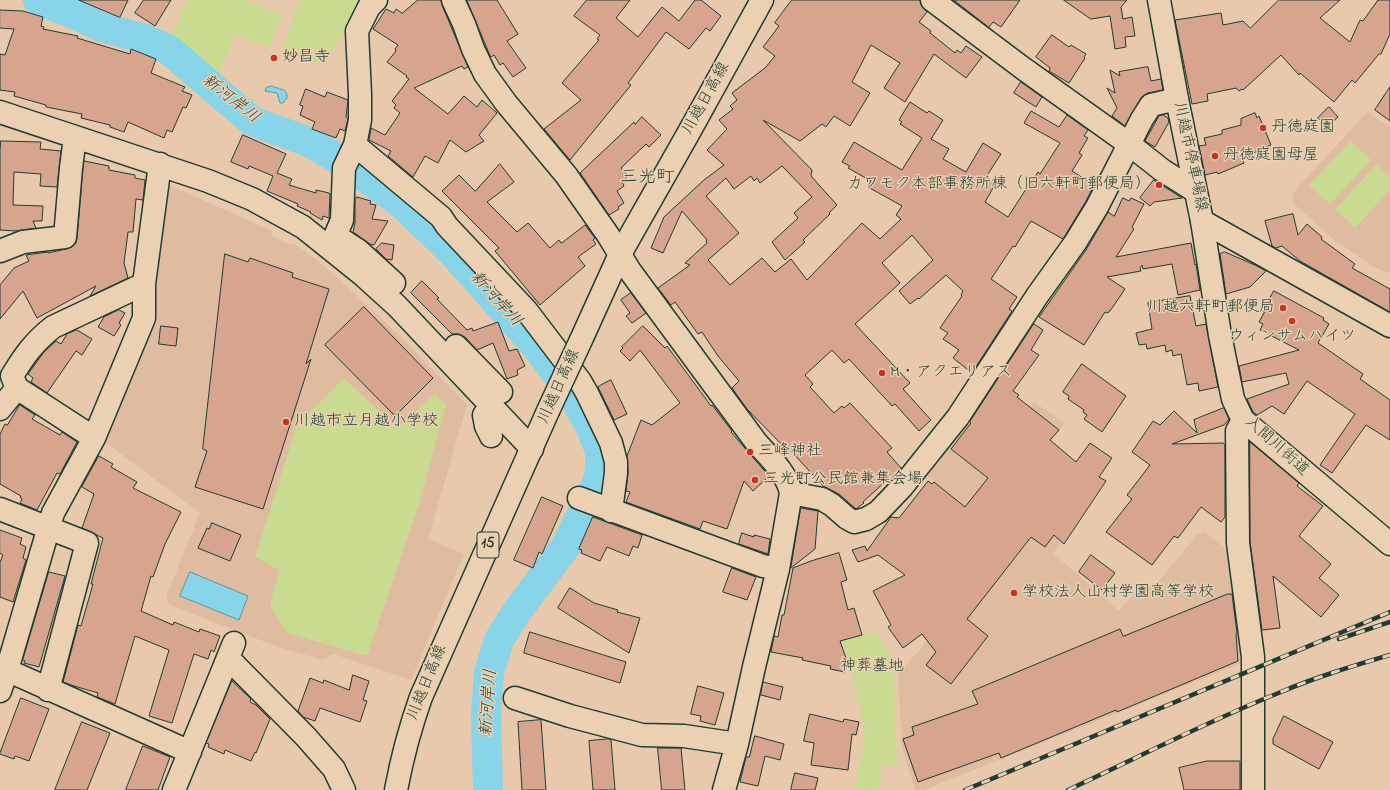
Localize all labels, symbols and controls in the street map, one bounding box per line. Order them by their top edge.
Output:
place label: 妙昌寺 [282,48,330,68]
marker: 妙昌寺 [269,53,279,63]
street label: 川越日高線 [679,59,735,139]
water label: 新河岸川 [197,71,263,129]
street label: 川越市停車場線 [1168,100,1210,214]
place label: 丹徳庭園 [1271,118,1335,138]
marker: 丹徳庭園 [1258,123,1268,133]
place label: 丹徳庭園母屋 [1223,146,1319,166]
marker: 丹徳庭園母屋 [1210,151,1220,161]
district label: 三光町 [620,168,674,190]
place label: カワモク本部事務所棟（旧六軒町郵便局） [847,175,1151,195]
marker: カワモク本部事務所棟（旧六軒町郵便局） [1154,180,1164,190]
water label: 新河岸川 [465,268,525,332]
place label: 川越六軒町郵便局 [1147,298,1275,318]
marker: 川越六軒町郵便局 [1278,303,1288,313]
marker: ウィンサムハイツ [1287,316,1297,326]
place label: ウィンサムハイツ [1228,327,1356,347]
street label: 川越日高線 [535,347,585,427]
place label: M・アクエリアス [890,363,1012,383]
marker: M・アクエリアス [877,368,887,378]
place label: 川越市立月越小学校 [294,412,438,432]
street label: 入間川街道 [1240,413,1312,481]
marker: 川越市立月越小学校 [281,417,291,427]
place label: 三峰神社 [758,442,822,462]
marker: 三峰神社 [745,447,755,457]
place label: 三光町公民館兼集会場 [763,470,923,490]
marker: 三光町公民館兼集会場 [750,475,760,485]
road number: 15 [477,532,499,558]
place label: 学校法人山村学園高等学校 [1022,583,1214,603]
marker: 学校法人山村学園高等学校 [1009,588,1019,598]
street label: 川越日高線 [404,642,452,724]
park label: 神葬墓地 [840,657,904,677]
water label: 新河岸川 [477,668,503,738]

